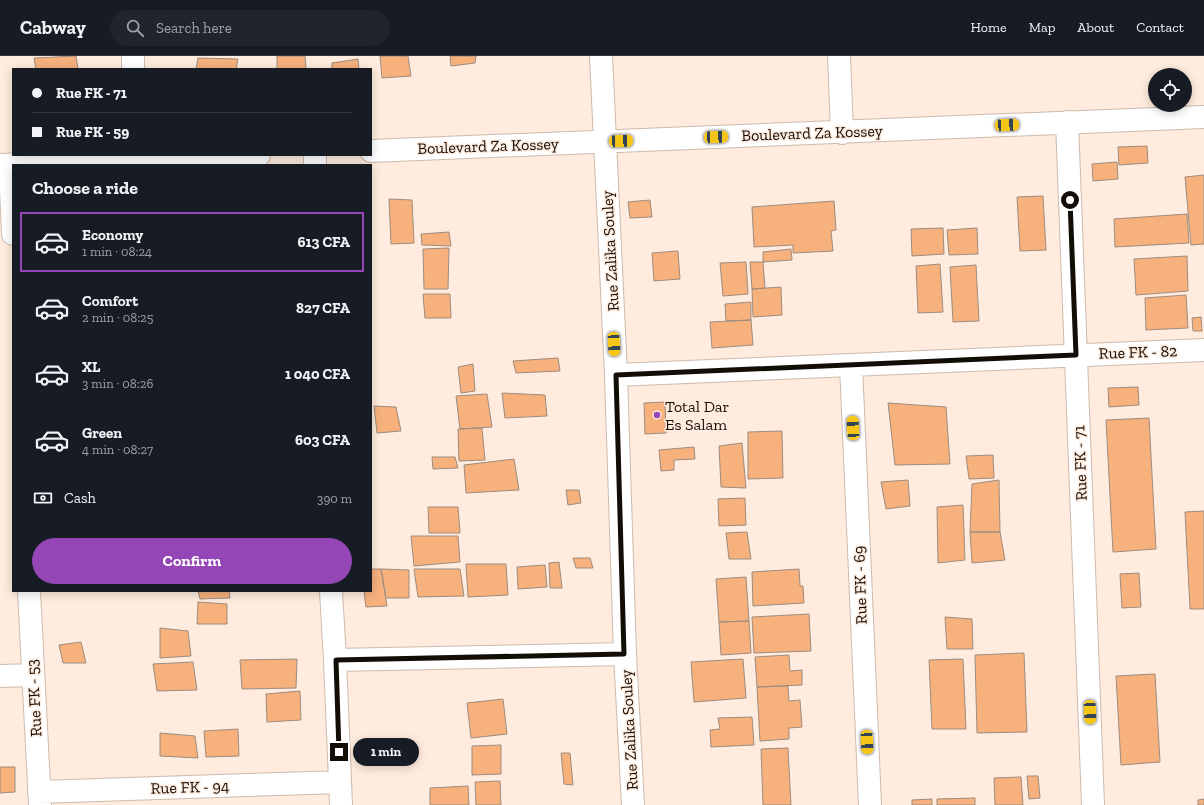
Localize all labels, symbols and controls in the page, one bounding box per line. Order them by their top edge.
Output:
search box [110,10,390,46]
text: Cabway [20,16,86,39]
icon: search [124,17,146,39]
text: Search here [156,19,232,37]
text: Home [971,19,1007,36]
text: Map [1029,19,1055,36]
text: About [1077,19,1114,36]
text: Contact [1136,19,1184,36]
map controls [1148,68,1192,112]
button: locate [1148,68,1192,112]
text: Rue FK - 71 [56,84,127,102]
car [995,118,1019,132]
street label: Boulevard Za Kossey [741,121,884,145]
text: Rue FK - 59 [56,123,129,141]
car [704,131,728,143]
street label: Boulevard Za Kossey [417,134,560,158]
car [609,135,633,147]
text: Choose a ride [32,177,138,199]
street label: Rue Zalika Souley [597,189,623,312]
route start [1061,191,1079,209]
icon: car [34,224,70,260]
text: Economy [82,226,143,244]
text: 613 CFA [297,233,350,251]
text: 1 min · 08:24 [82,244,152,259]
icon: car [34,290,70,326]
text: Comfort [82,292,138,310]
text: 827 CFA [296,299,350,317]
text: 2 min · 08:25 [82,310,153,325]
car [607,332,621,356]
street label: Rue FK - 82 [1098,341,1178,363]
icon: car [34,356,70,392]
text: XL [82,358,100,376]
text: 1 040 CFA [285,365,350,383]
text: 3 min · 08:26 [82,376,153,391]
place label: Total Dar Es Salam [665,397,730,434]
marker: Total Dar Es Salam [652,410,662,420]
car [846,416,860,440]
icon: car [34,422,70,458]
text: Green [82,424,122,442]
street label: Rue FK - 71 [1069,425,1091,501]
text: 603 CFA [295,431,350,449]
text: 4 min · 08:27 [82,442,153,457]
icon: cash [32,487,54,509]
text: Cash [64,489,96,507]
text: 390 m [317,491,352,506]
button: Confirm [32,538,352,584]
street label: Rue FK - 69 [849,545,871,625]
street label: Rue FK - 53 [22,658,46,737]
street label: Rue Zalika Souley [616,668,642,791]
car [1084,700,1096,724]
car [860,730,874,754]
callout: 1 min [353,738,419,766]
route end [330,743,348,761]
text: 1 min [371,744,401,759]
street label: Rue FK - 94 [150,776,230,798]

